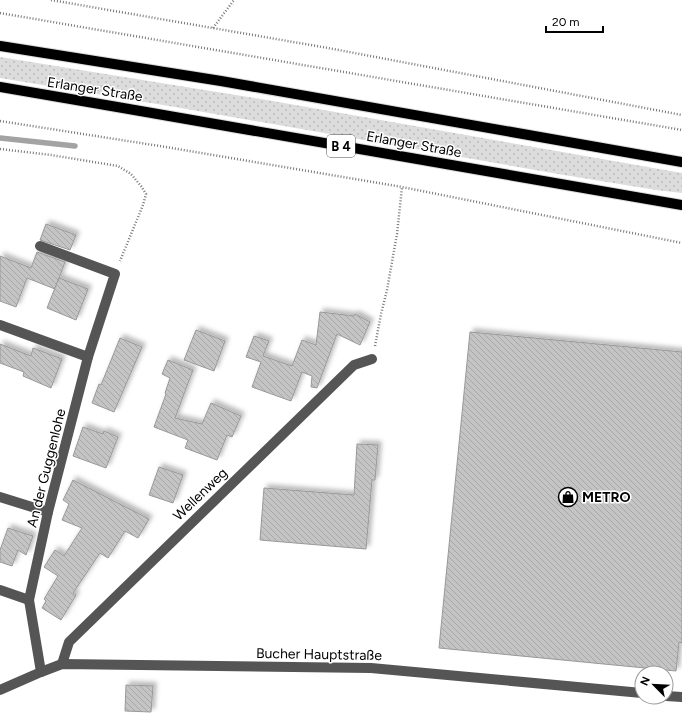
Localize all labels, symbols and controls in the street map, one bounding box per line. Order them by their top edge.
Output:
scale bar [546,8,603,34]
text: 20 m [552,15,580,29]
street label: Erlanger Straße [46,74,144,105]
street label: Erlanger Straße [365,128,463,161]
road number: B 4 [327,135,355,157]
street label: An der Guggenlohe [24,407,70,529]
street label: Wellenweg [170,464,231,524]
shop icon: METRO [557,486,579,508]
place label: METRO [582,489,630,506]
street label: Bucher Hauptstraße [256,645,382,664]
north arrow [634,665,674,705]
text: N [638,675,653,688]

